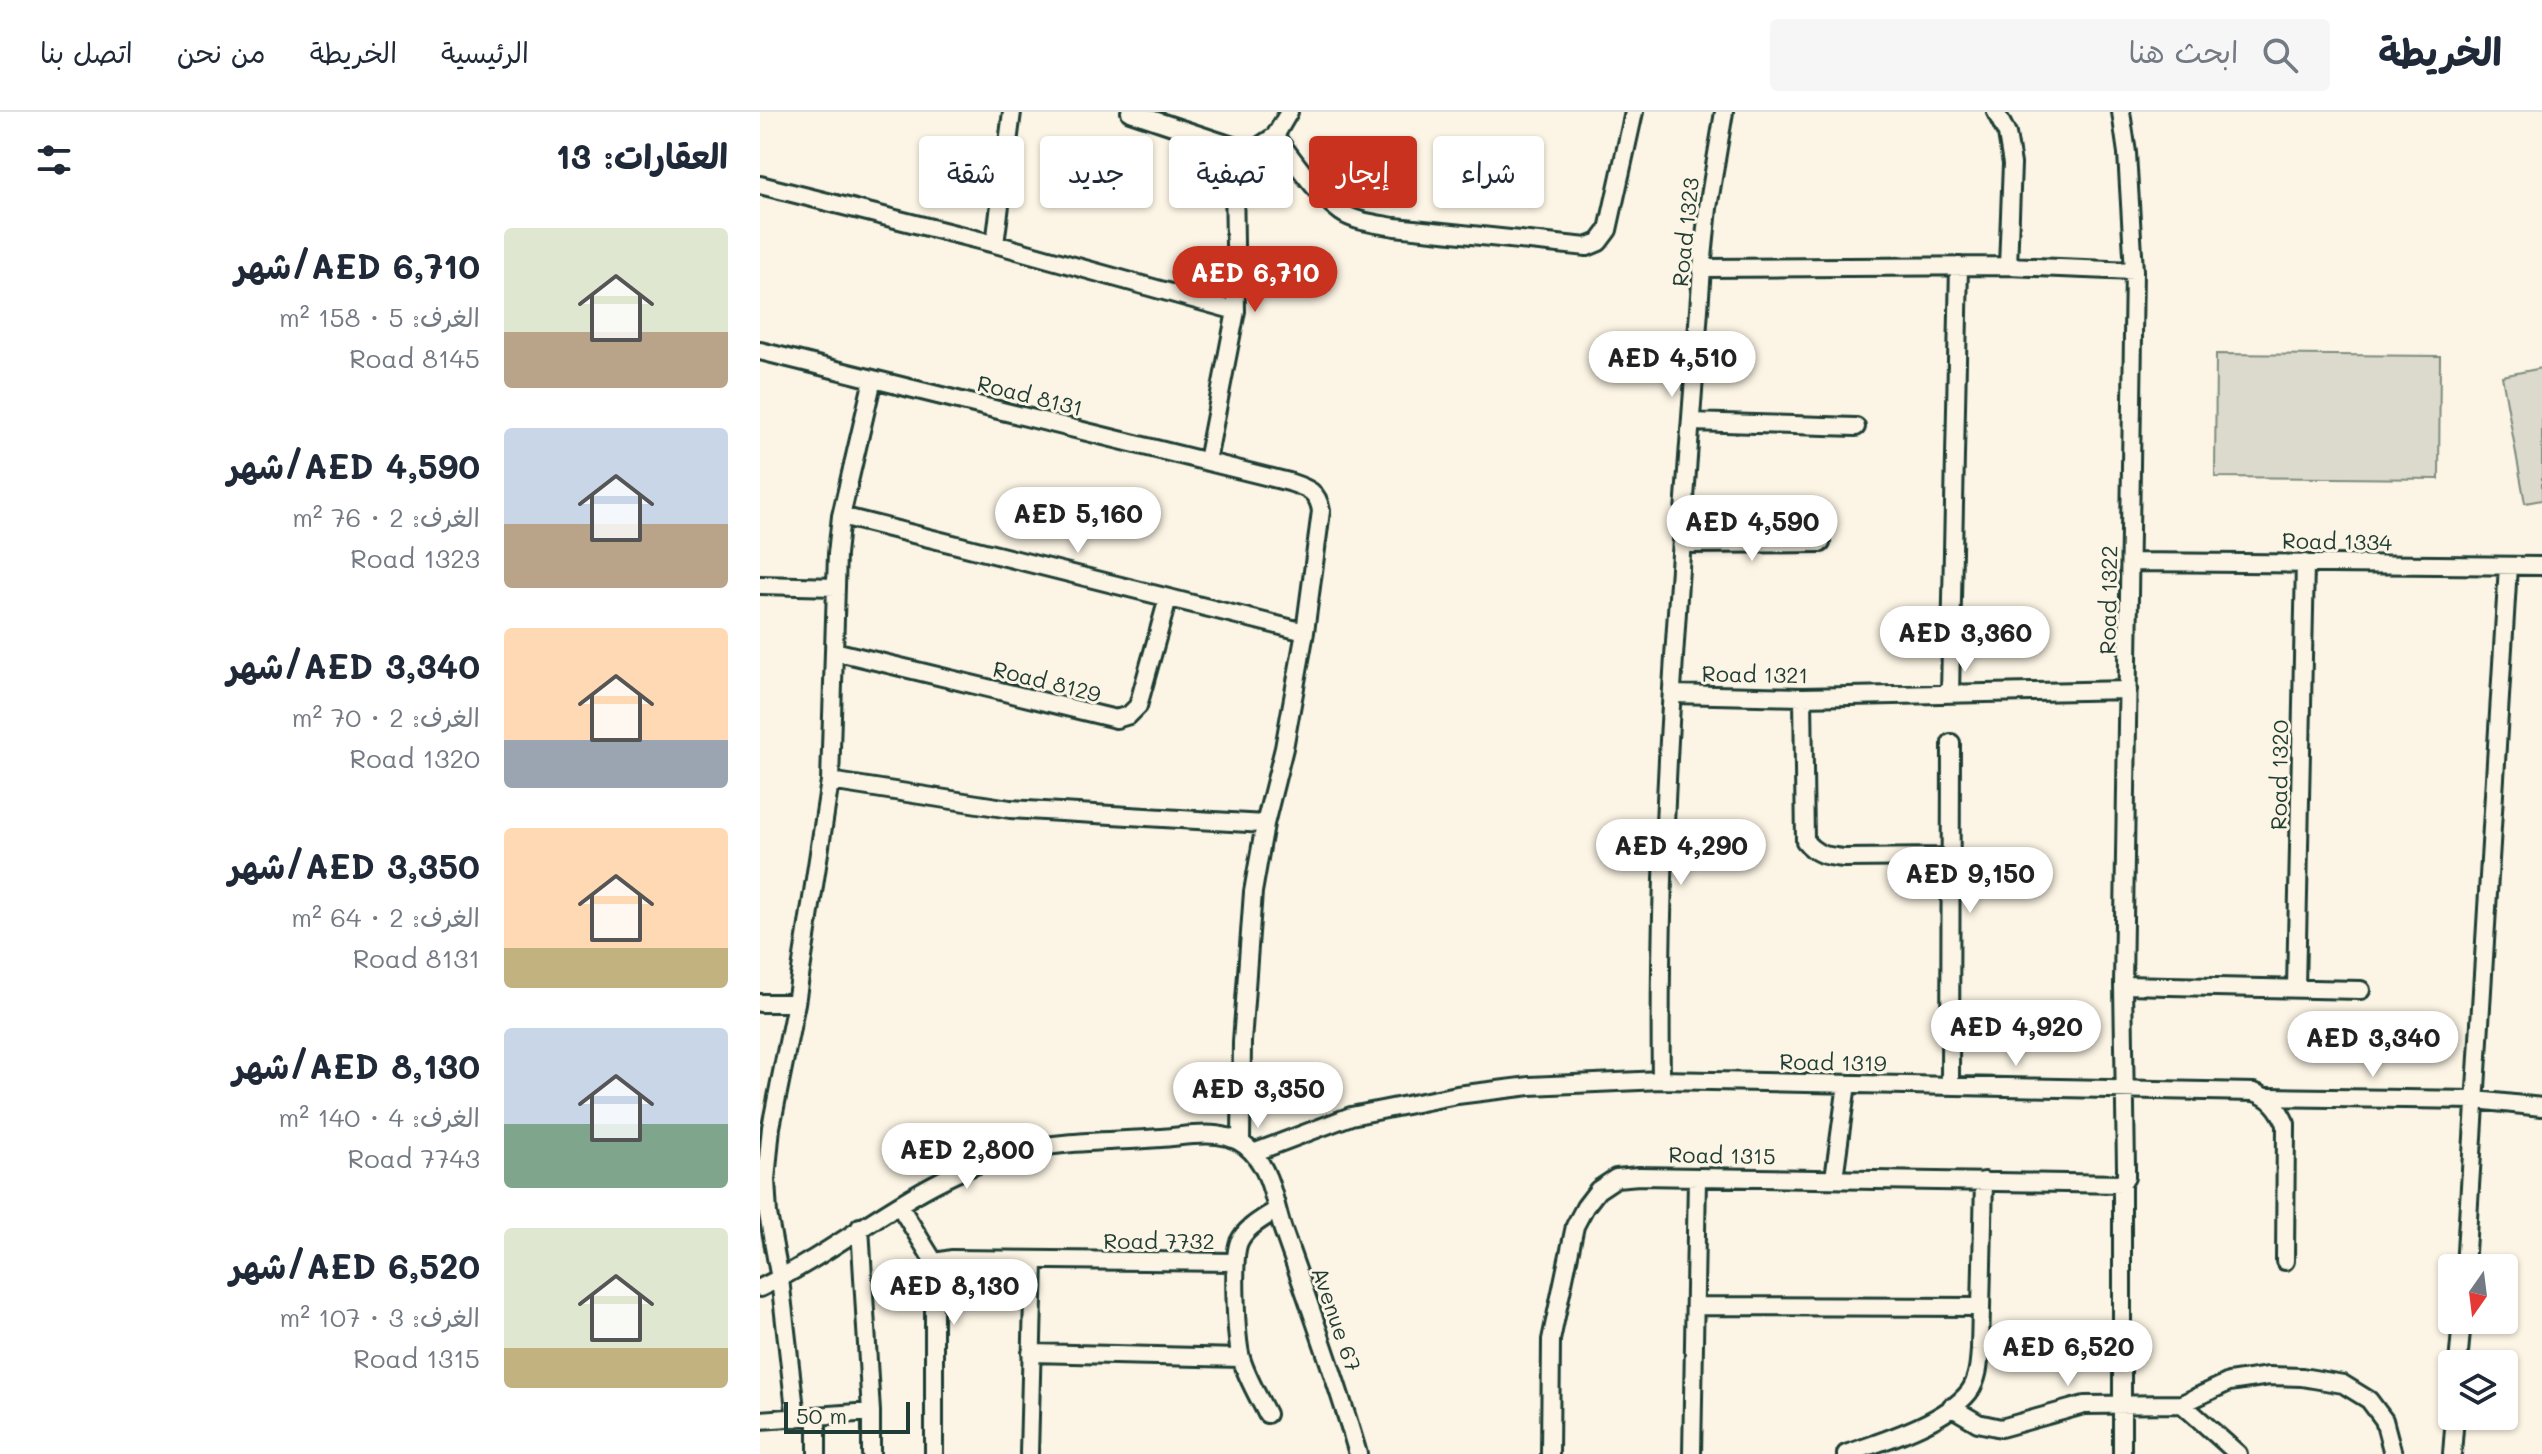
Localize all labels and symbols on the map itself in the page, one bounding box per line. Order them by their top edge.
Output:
street label: Road 1323 [1665,176,1705,288]
pin: AED 6,710 [1163,246,1347,314]
pin: AED 4,510 [1580,331,1764,399]
street label: Road 8131 [974,368,1086,422]
pin: AED 5,160 [986,487,1170,555]
pin: AED 4,590 [1660,495,1844,563]
street label: Road 1334 [2282,526,2393,556]
street label: Road 1322 [2093,545,2123,655]
pin: AED 3,360 [1873,606,2057,674]
street label: Road 8129 [990,654,1104,708]
street label: Road 1321 [1701,659,1809,689]
street label: Road 1320 [2264,720,2294,830]
pin: AED 4,290 [1589,819,1773,887]
pin: AED 9,150 [1878,847,2062,915]
pin: AED 4,920 [1924,1000,2108,1068]
pin: AED 3,340 [2281,1011,2465,1079]
street label: Road 1319 [1779,1047,1887,1077]
pin: AED 3,350 [1166,1062,1350,1130]
pin: AED 2,800 [875,1123,1059,1191]
street label: Road 1315 [1668,1140,1776,1170]
street label: Road 7732 [1103,1226,1215,1255]
north arrow [2438,1254,2518,1334]
pin: AED 8,130 [862,1259,1046,1327]
street label: Avenue 67 [1306,1263,1368,1375]
pin: AED 6,520 [1976,1320,2160,1388]
scale bar [784,1398,910,1434]

